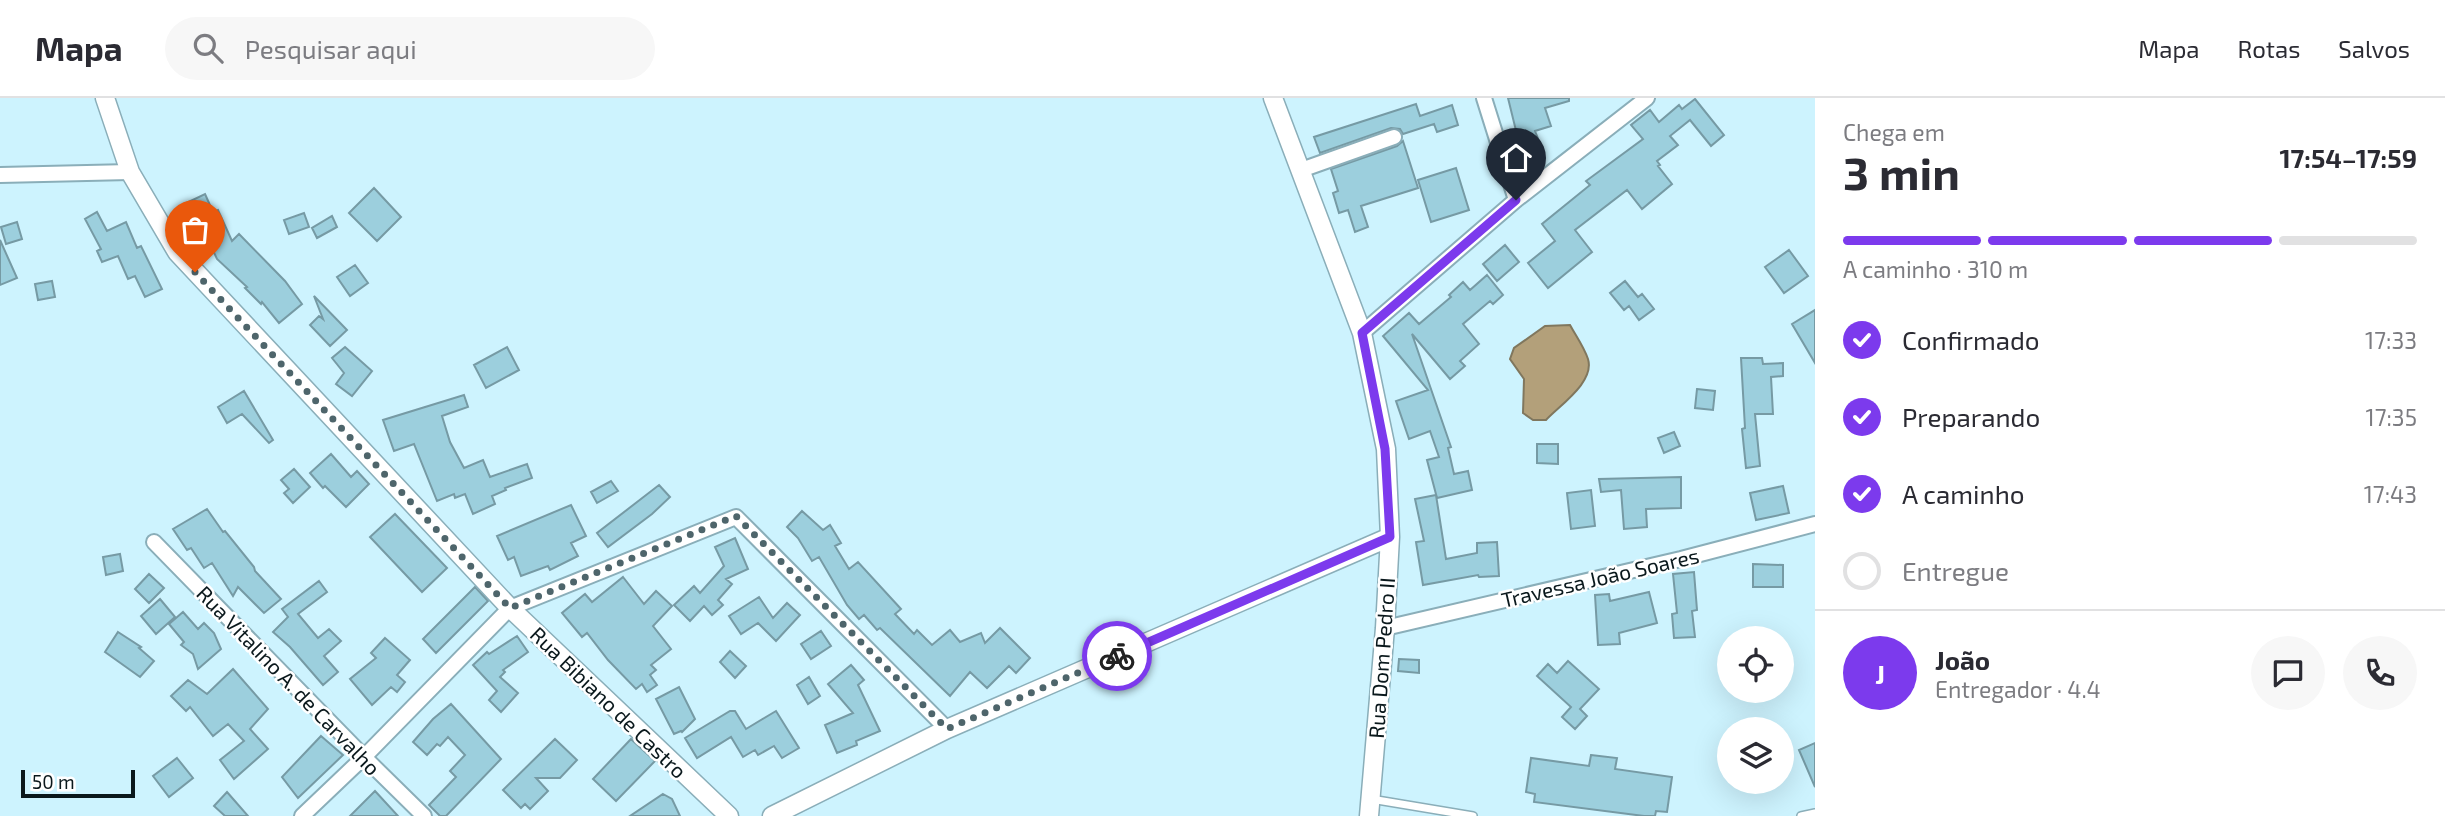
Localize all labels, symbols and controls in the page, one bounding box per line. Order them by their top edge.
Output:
search box [165,17,655,80]
text: Mapa [35,28,123,68]
icon: search [189,29,227,67]
text: Pesquisar aqui [245,33,417,64]
text: Mapa [2138,34,2200,63]
text: Rotas [2238,34,2300,63]
text: Salvos [2338,34,2410,63]
text: Chega em [1843,118,1945,146]
pin [1486,128,1546,200]
icon: home [1497,139,1535,177]
text: 17:54–17:59 [2279,142,2417,173]
text: 3 min [1843,144,1960,199]
pin [165,200,225,272]
icon: bag [176,211,214,249]
text: A caminho · 310 m [1843,255,2028,283]
icon: check [1843,321,1881,359]
text: Confirmado [1902,324,2040,355]
text: 17:33 [2365,326,2417,354]
icon: check [1843,398,1881,436]
text: Preparando [1902,401,2040,432]
text: 17:35 [2366,403,2417,431]
icon: check [1843,475,1881,513]
text: A caminho [1902,478,2025,509]
text: 17:43 [2364,480,2417,508]
street label: Travessa João Soares [1499,542,1701,612]
text: Entregue [1902,555,2009,586]
street label: Rua Dom Pedro II [1363,577,1399,739]
street label: Rua Vitalino A. de Carvalho [192,580,386,780]
street label: Rua Bibiano de Castro [526,621,692,783]
courier [1082,621,1152,691]
map controls [1717,626,1794,794]
button: locate [1717,626,1794,703]
button: chat [2251,636,2325,710]
button: phone [2343,636,2417,710]
icon: bike [1098,637,1136,675]
text: João [1935,644,1990,675]
text: J [1875,658,1885,689]
text: Entregador · 4.4 [1935,675,2101,703]
button: layers [1717,717,1794,794]
scale bar [21,767,135,799]
text: 50 m [32,770,75,793]

